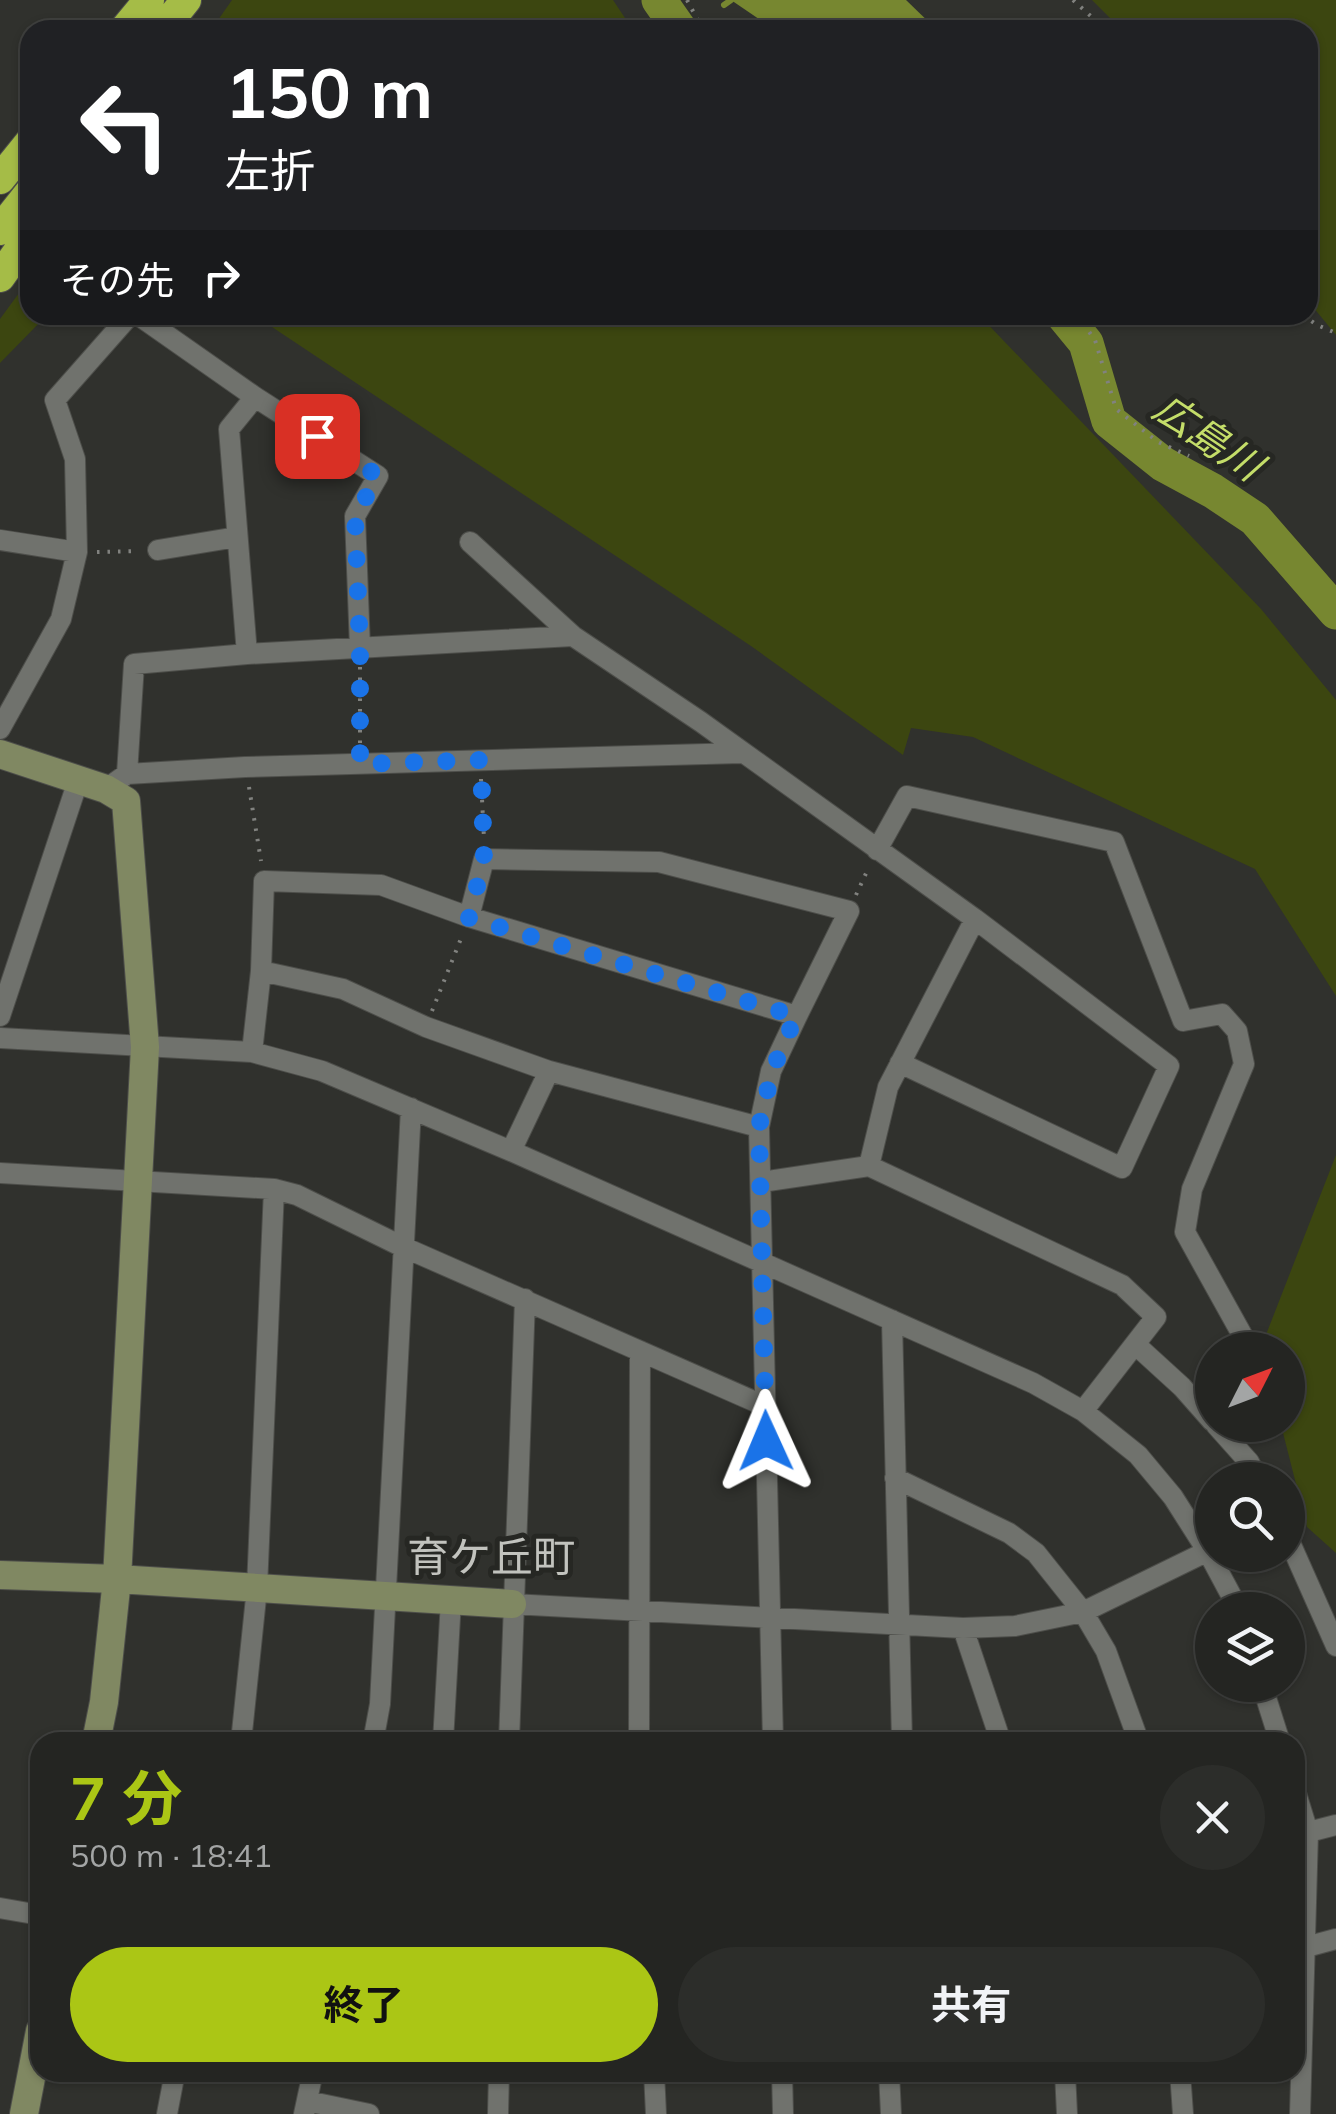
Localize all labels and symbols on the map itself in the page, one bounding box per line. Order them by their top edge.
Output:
water label: 広島川 [1145,382,1276,493]
pin [275,394,360,479]
north arrow [1195,1332,1305,1442]
position arrow [714,1389,818,1493]
district label: 育ケ丘町 [407,1530,575,1583]

